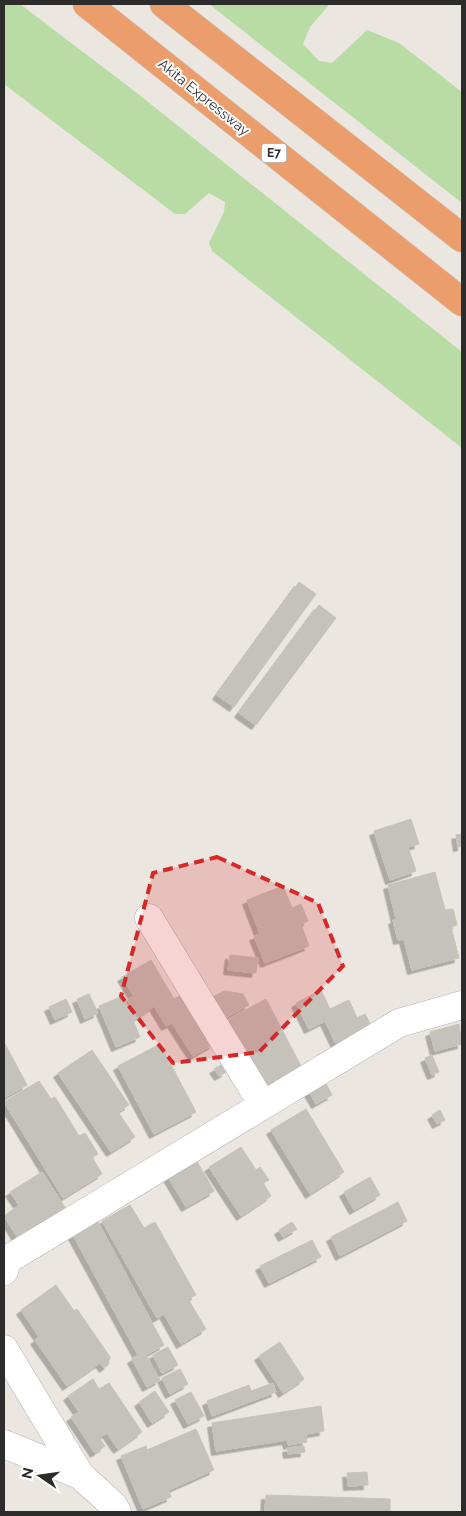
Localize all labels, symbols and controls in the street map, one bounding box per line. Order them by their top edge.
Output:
street label: Akita Expressway [155,55,253,139]
road number: E7 [262,144,286,162]
north arrow [15,1451,65,1501]
text: N [18,1466,36,1480]

